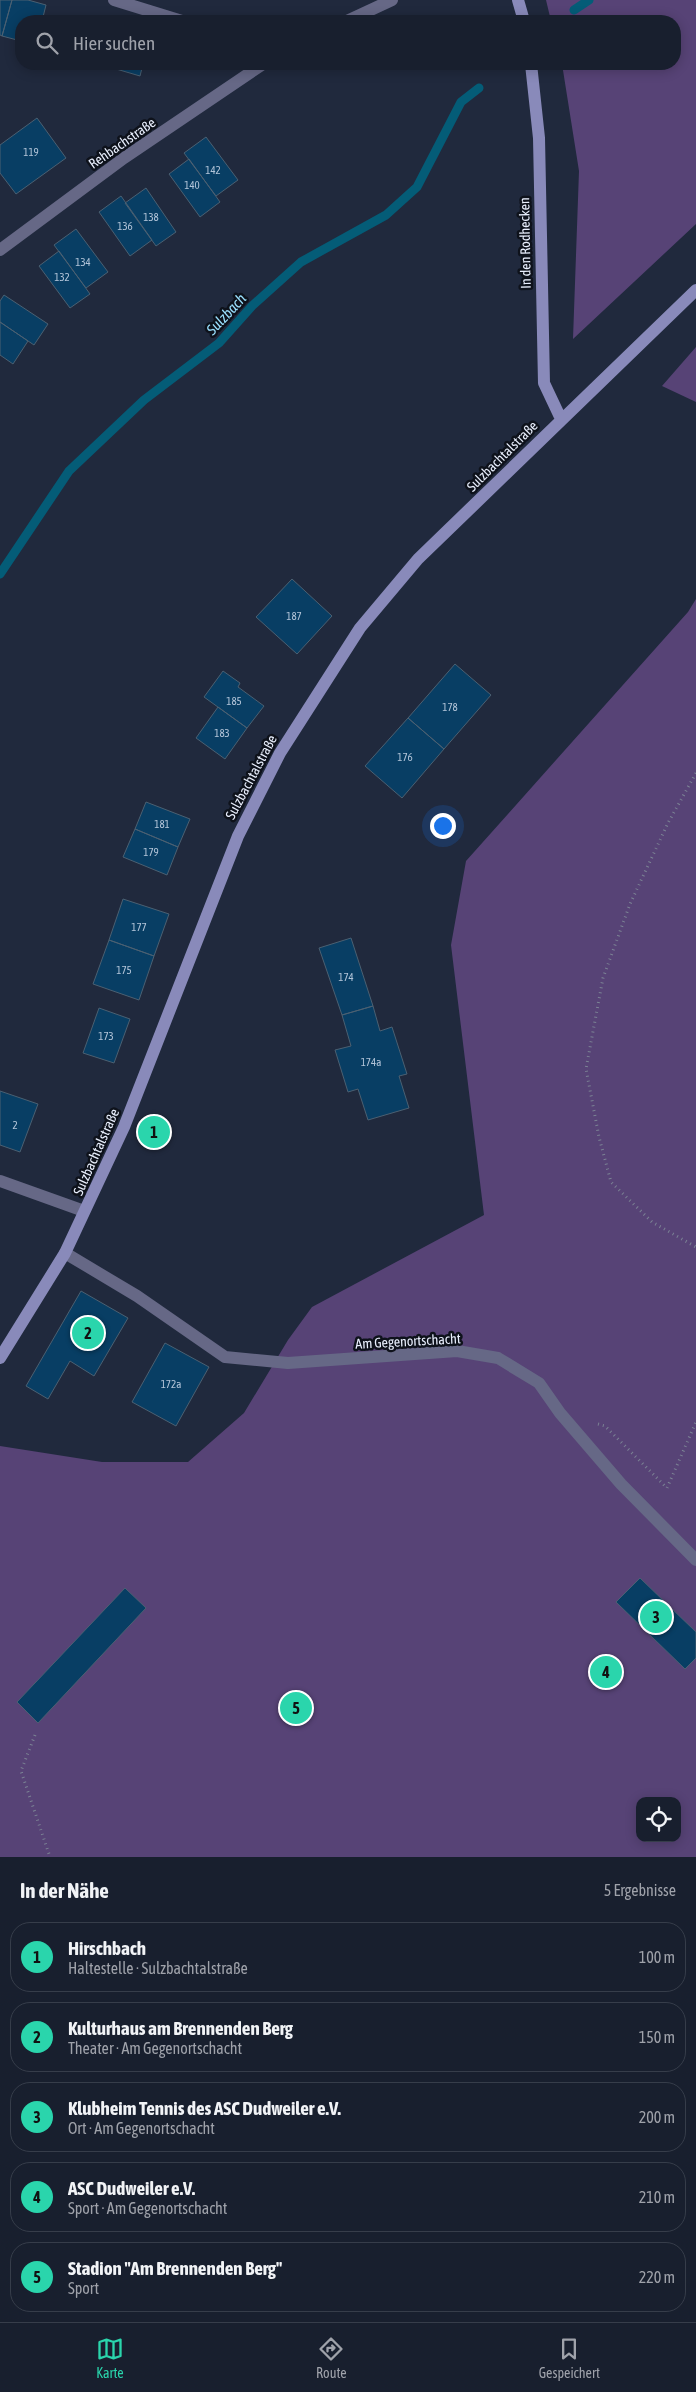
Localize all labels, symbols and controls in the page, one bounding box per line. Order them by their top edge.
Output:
search box [15,15,681,70]
icon: search [33,29,61,57]
text: Hier suchen [73,32,155,54]
street label: Rehbachstraße [86,114,158,172]
house number: 119 [23,146,39,158]
house number: 142 [205,164,221,176]
house number: 140 [184,179,200,191]
street label: In den Rodhecken [516,197,534,289]
house number: 138 [143,211,159,223]
house number: 136 [117,220,133,232]
house number: 134 [75,256,91,268]
house number: 132 [54,271,70,283]
water label: Sulzbach [202,290,249,339]
street label: Sulzbachtalstraße [463,417,541,495]
house number: 187 [286,610,302,622]
house number: 185 [226,695,242,707]
house number: 178 [442,701,458,713]
house number: 183 [214,727,230,739]
street label: Sulzbachtalstraße [222,732,280,822]
house number: 176 [397,751,413,763]
your location [430,813,456,839]
house number: 181 [154,818,170,830]
house number: 179 [143,846,159,858]
house number: 177 [131,921,147,933]
house number: 175 [116,964,132,976]
house number: 174 [338,971,354,983]
house number: 173 [98,1030,114,1042]
house number: 174a [361,1056,381,1068]
street label: Sulzbachtalstraße [70,1106,122,1198]
pin: 1 [138,1113,170,1151]
house number: 2 [12,1119,18,1131]
pin: 2 [72,1314,104,1352]
street label: Am Gegenortschacht [355,1330,461,1352]
house number: 172a [161,1378,181,1390]
pin: 3 [640,1598,672,1636]
pin: 4 [590,1653,622,1691]
pin: 5 [280,1689,312,1727]
map controls [636,1797,681,1842]
button: locate [636,1797,681,1842]
text: In der Nähe [20,1878,109,1902]
text: 5 Ergebnisse [604,1881,676,1899]
text: Hirschbach [68,1937,146,1959]
text: 1 [33,1948,41,1966]
text: 100 m [639,1948,675,1966]
text: Haltestelle · Sulzbachtalstraße [68,1959,248,1977]
text: Kulturhaus am Brennenden Berg [68,2017,293,2039]
text: 2 [33,2028,41,2046]
text: 150 m [639,2028,675,2046]
text: Theater · Am Gegenortschacht [68,2039,242,2057]
text: Klubheim Tennis des ASC Dudweiler e.V. [68,2097,341,2119]
text: 3 [33,2108,41,2126]
text: 200 m [639,2108,675,2126]
text: Ort · Am Gegenortschacht [68,2119,215,2137]
text: ASC Dudweiler e.V. [68,2177,195,2199]
text: 4 [33,2188,41,2206]
text: 210 m [639,2188,675,2206]
text: Sport · Am Gegenortschacht [68,2199,227,2217]
text: Stadion "Am Brennenden Berg" [68,2257,282,2279]
text: 5 [33,2268,41,2286]
text: 220 m [639,2268,675,2286]
text: Sport [68,2279,99,2297]
tab: Karte [96,2335,124,2381]
tab: Route [316,2335,347,2381]
tab: Gespeichert [539,2335,600,2381]

